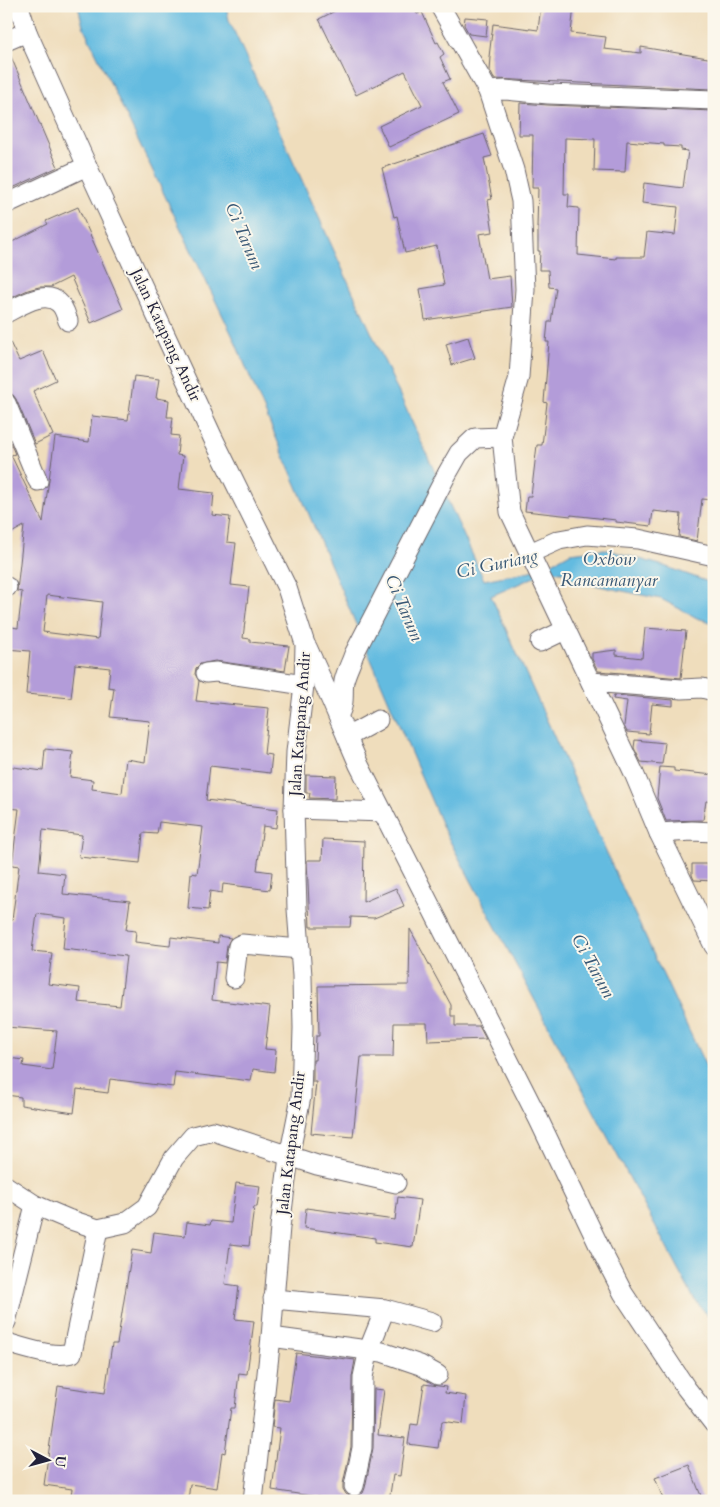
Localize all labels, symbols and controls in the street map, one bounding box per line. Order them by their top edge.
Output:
water label: Ci Tarum [219,199,269,274]
street label: Jalan Katapang Andir [125,263,207,405]
water label: Ci Guriang [454,543,540,585]
water label: Oxbow Rancamanyar [560,547,659,593]
water label: Ci Tarum [379,571,429,646]
street label: Jalan Katapang Andir [284,651,316,799]
water label: Ci Tarum [565,929,621,1003]
street label: Jalan Katapang Andir [271,1070,311,1218]
north arrow [22,1434,72,1484]
text: U [50,1455,70,1469]

